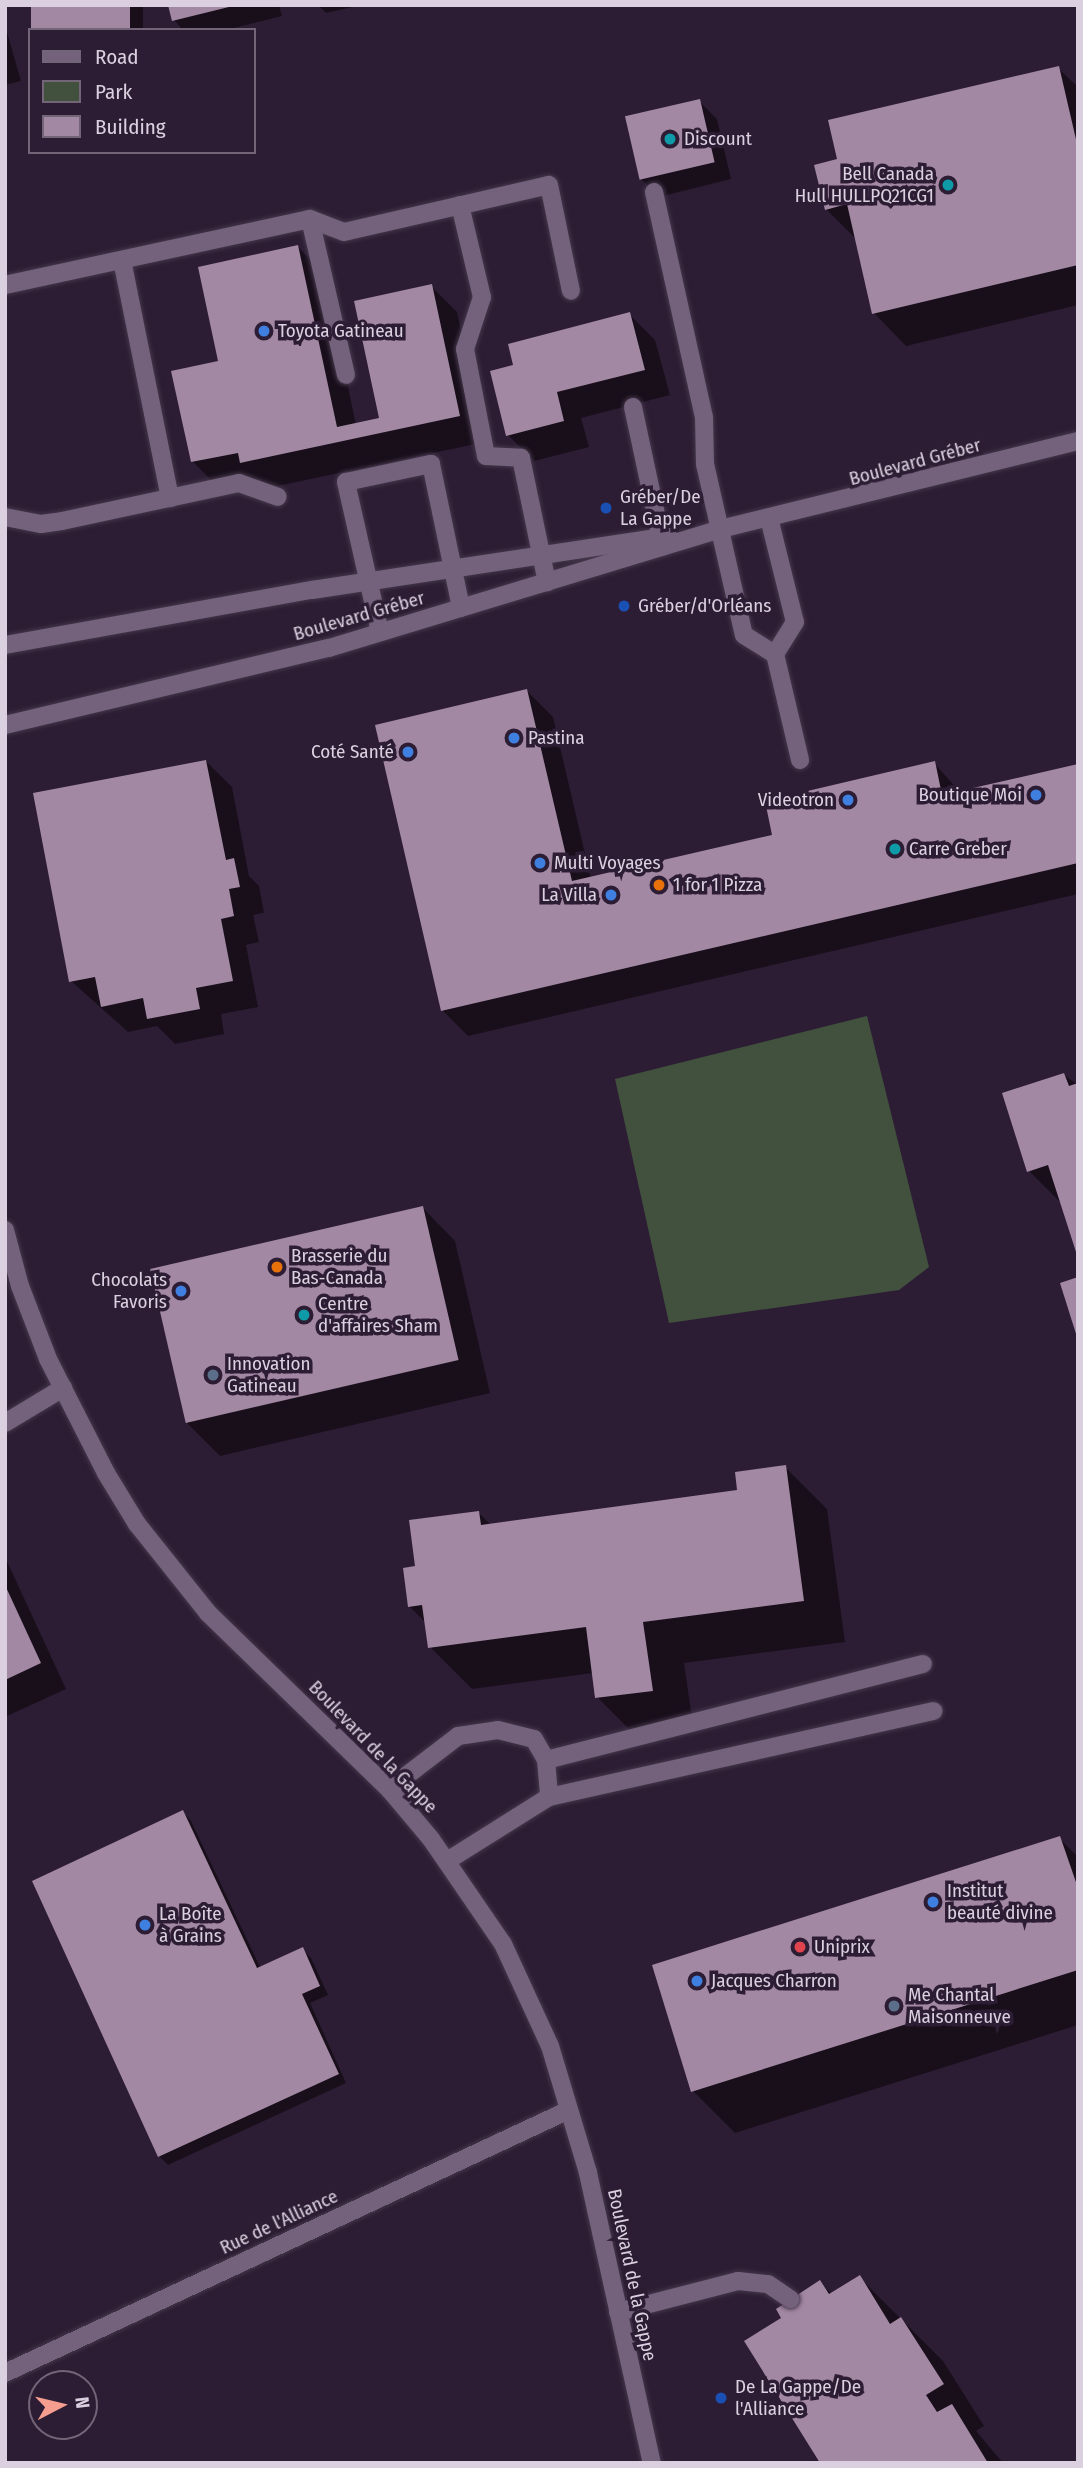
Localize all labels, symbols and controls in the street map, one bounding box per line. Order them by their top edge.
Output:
legend [28,28,256,154]
text: Road [95,44,139,70]
text: Park [95,79,132,105]
text: Building [95,114,166,140]
place label: Discount [684,128,752,150]
marker: Discount [662,131,678,147]
place label: Bell Canada Hull HULLPQ21CG1 [795,163,934,207]
marker: Bell Canada Hull HULLPQ21CG1 [940,177,956,193]
place label: Toyota Gatineau [278,320,404,342]
marker: Toyota Gatineau [256,323,272,339]
street label: Boulevard Gréber [847,433,983,491]
place label: Gréber/De La Gappe [620,486,701,530]
marker: Gréber/De La Gappe [598,500,614,516]
street label: Boulevard Gréber [291,586,427,646]
place label: Gréber/d'Orléans [638,595,771,617]
marker: Gréber/d'Orléans [616,598,632,614]
place label: Pastina [528,727,585,749]
marker: Pastina [506,730,522,746]
place label: Coté Santé [311,741,394,763]
marker: Coté Santé [400,744,416,760]
place label: Boutique Moi [918,784,1022,806]
marker: Boutique Moi [1028,787,1044,803]
place label: Videotron [758,789,834,811]
marker: Videotron [840,792,856,808]
place label: Carre Greber [909,838,1007,860]
marker: Carre Greber [887,841,903,857]
place label: Multi Voyages [554,852,660,874]
marker: Multi Voyages [532,855,548,871]
place label: 1 for 1 Pizza [673,874,762,896]
marker: 1 for 1 Pizza [651,877,667,893]
place label: La Villa [541,884,597,906]
marker: La Villa [603,887,619,903]
place label: Brasserie du Bas-Canada [291,1245,387,1289]
marker: Brasserie du Bas-Canada [269,1259,285,1275]
place label: Chocolats Favoris [91,1269,167,1313]
marker: Chocolats Favoris [173,1283,189,1299]
place label: Centre d'affaires Sham [318,1293,438,1337]
marker: Centre d'affaires Sham [296,1307,312,1323]
place label: Innovation Gatineau [227,1353,310,1397]
marker: Innovation Gatineau [205,1367,221,1383]
street label: Boulevard de la Gappe [304,1676,442,1818]
place label: Institut beauté divine [947,1880,1053,1924]
marker: Institut beauté divine [925,1894,941,1910]
place label: La Boîte à Grains [159,1903,222,1947]
marker: La Boîte à Grains [137,1917,153,1933]
place label: Uniprix [814,1936,870,1958]
marker: Uniprix [792,1939,808,1955]
place label: Jacques Charron [711,1970,837,1992]
marker: Jacques Charron [689,1973,705,1989]
place label: Me Chantal Maisonneuve [908,1984,1011,2028]
marker: Me Chantal Maisonneuve [886,1998,902,2014]
street label: Rue de l'Alliance [216,2185,342,2259]
street label: Boulevard de la Gappe [603,2187,661,2363]
north arrow [28,2370,98,2440]
place label: De La Gappe/De l'Alliance [735,2376,861,2420]
marker: De La Gappe/De l'Alliance [713,2390,729,2406]
text: N [70,2396,94,2410]

